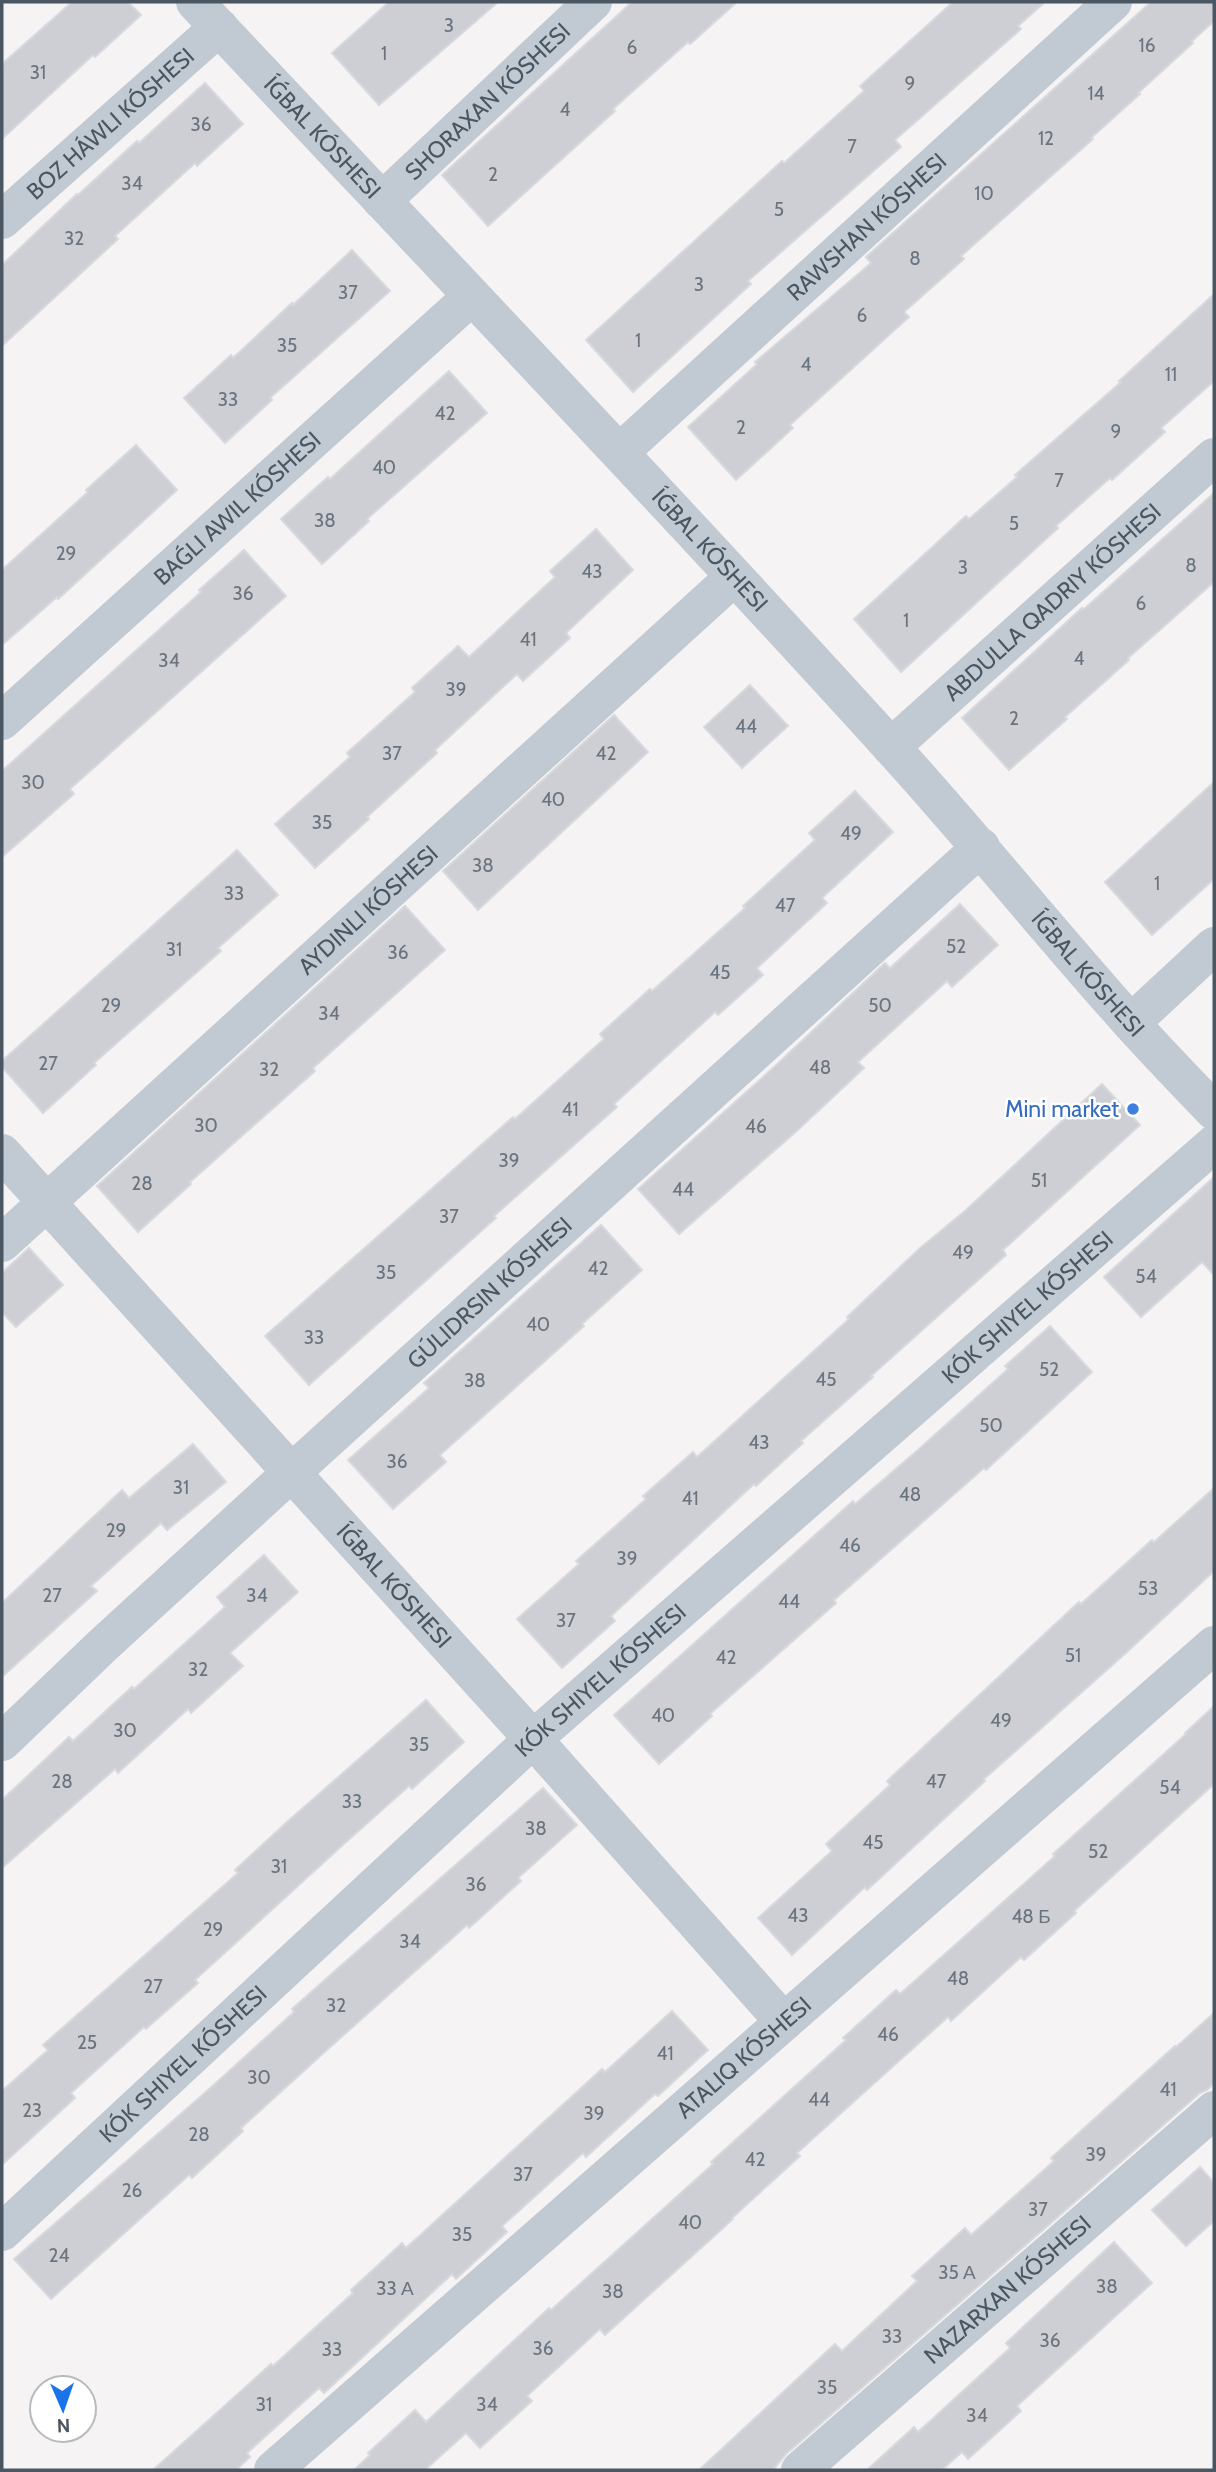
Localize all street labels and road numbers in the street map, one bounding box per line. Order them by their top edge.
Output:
street label: SHORAXAN KÓSHESI [399,17,576,186]
street label: BOZ HÁWLI KÓSHESI [21,42,200,205]
street label: ÍǴBAL KÓSHESI [258,70,387,204]
street label: RAWSHAN KÓSHESI [781,147,952,307]
street label: BAǴLI AWIL KÓSHESI [148,426,326,591]
street label: ÍǴBAL KÓSHESI [646,482,774,617]
street label: ABDULLA QADRIY KÓSHESI [938,497,1167,707]
street label: AYDINLI KÓSHESI [293,839,444,980]
street label: ÍǴBAL KÓSHESI [1026,904,1150,1043]
street label: GÚLIDRSIN KÓSHESI [401,1211,578,1375]
street label: KÓK SHIYEL KÓSHESI [936,1225,1119,1389]
street label: ÍǴBAL KÓSHESI [331,1517,458,1654]
street label: KÓK SHIYEL KÓSHESI [509,1598,692,1763]
street label: KÓK SHIYEL KÓSHESI [94,1979,273,2148]
street label: ATALIQ KÓSHESI [670,1991,817,2124]
street label: NAZARXAN KÓSHESI [918,2209,1097,2370]

